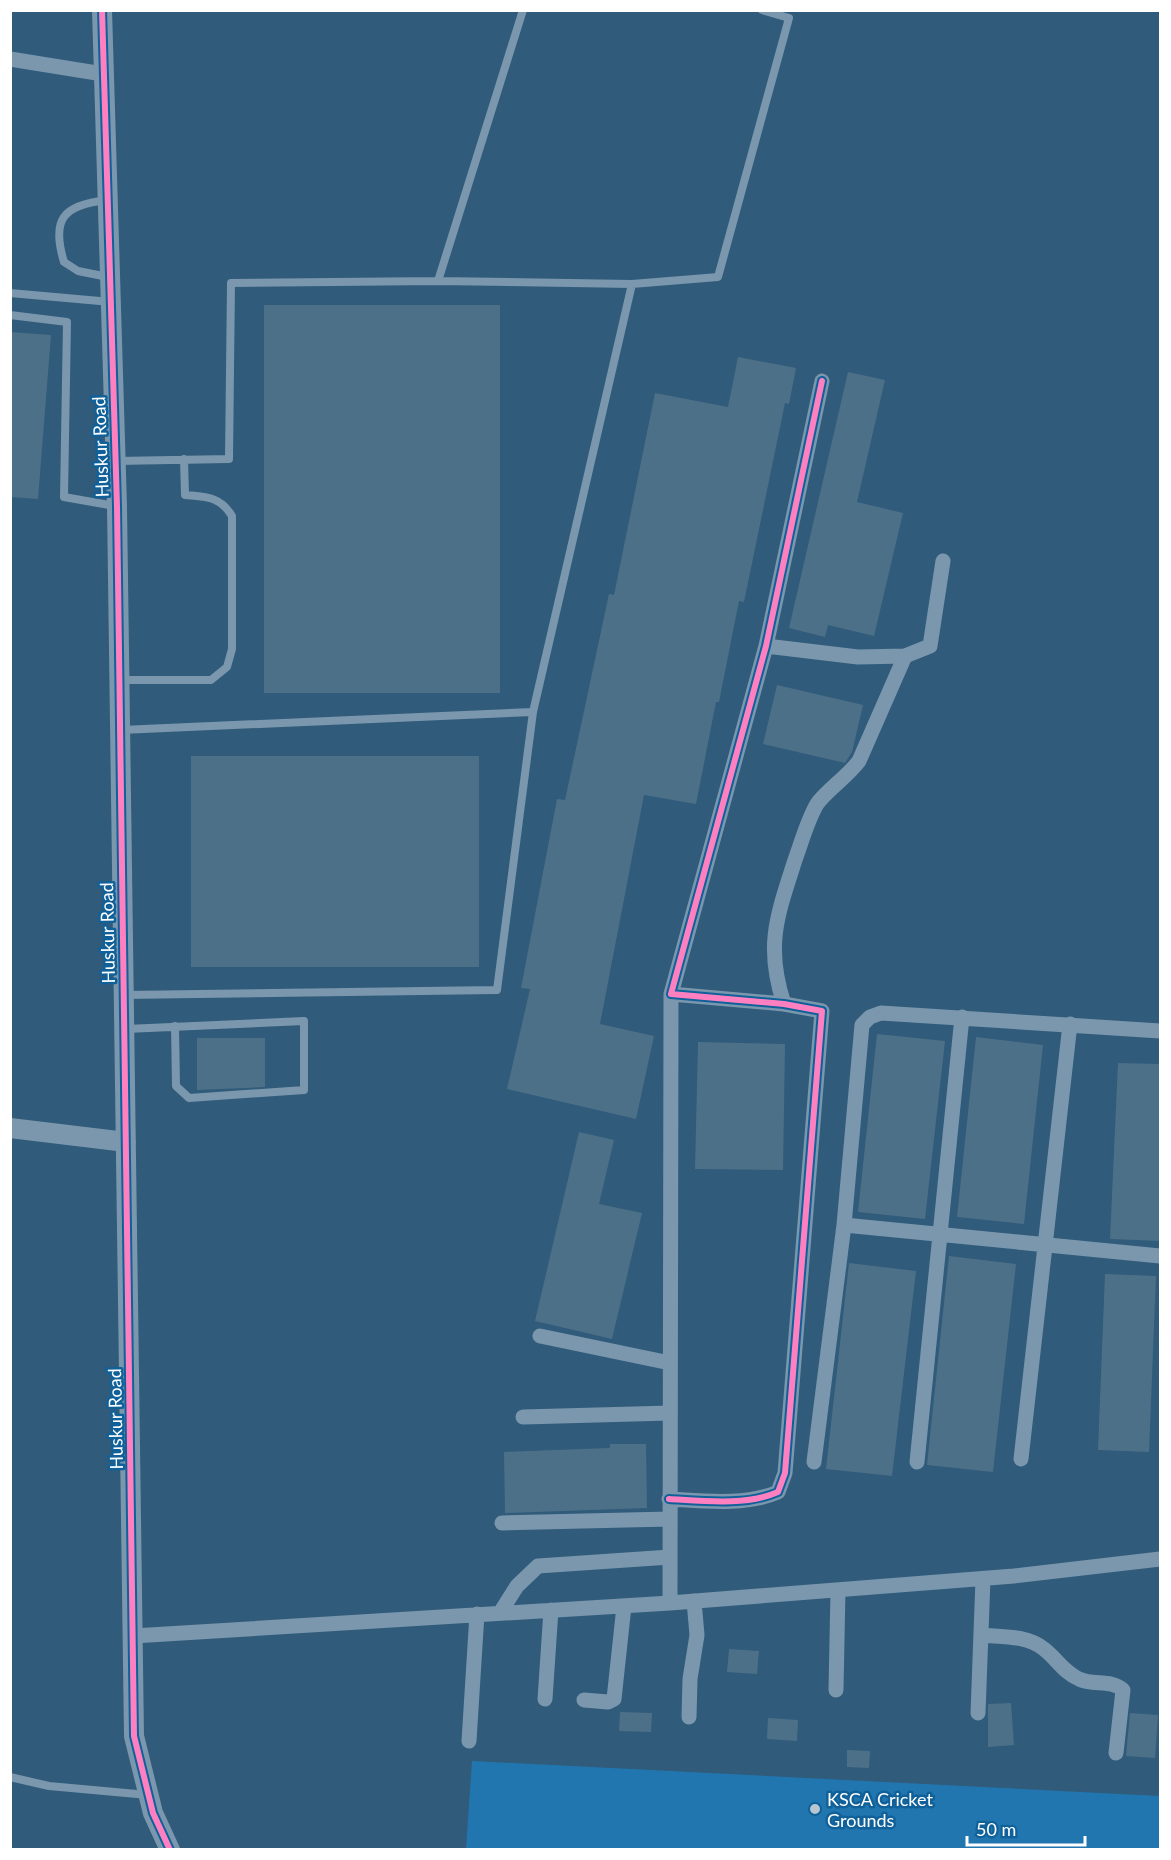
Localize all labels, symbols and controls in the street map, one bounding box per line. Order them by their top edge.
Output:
street label: Huskur Road [87,396,113,498]
street label: Huskur Road [95,882,119,984]
street label: Huskur Road [103,1368,127,1470]
place label: KSCA Cricket Grounds [827,1788,933,1831]
marker: KSCA Cricket Grounds [808,1802,822,1816]
scale bar [967,1809,1086,1847]
text: 50 m [976,1818,1016,1840]

